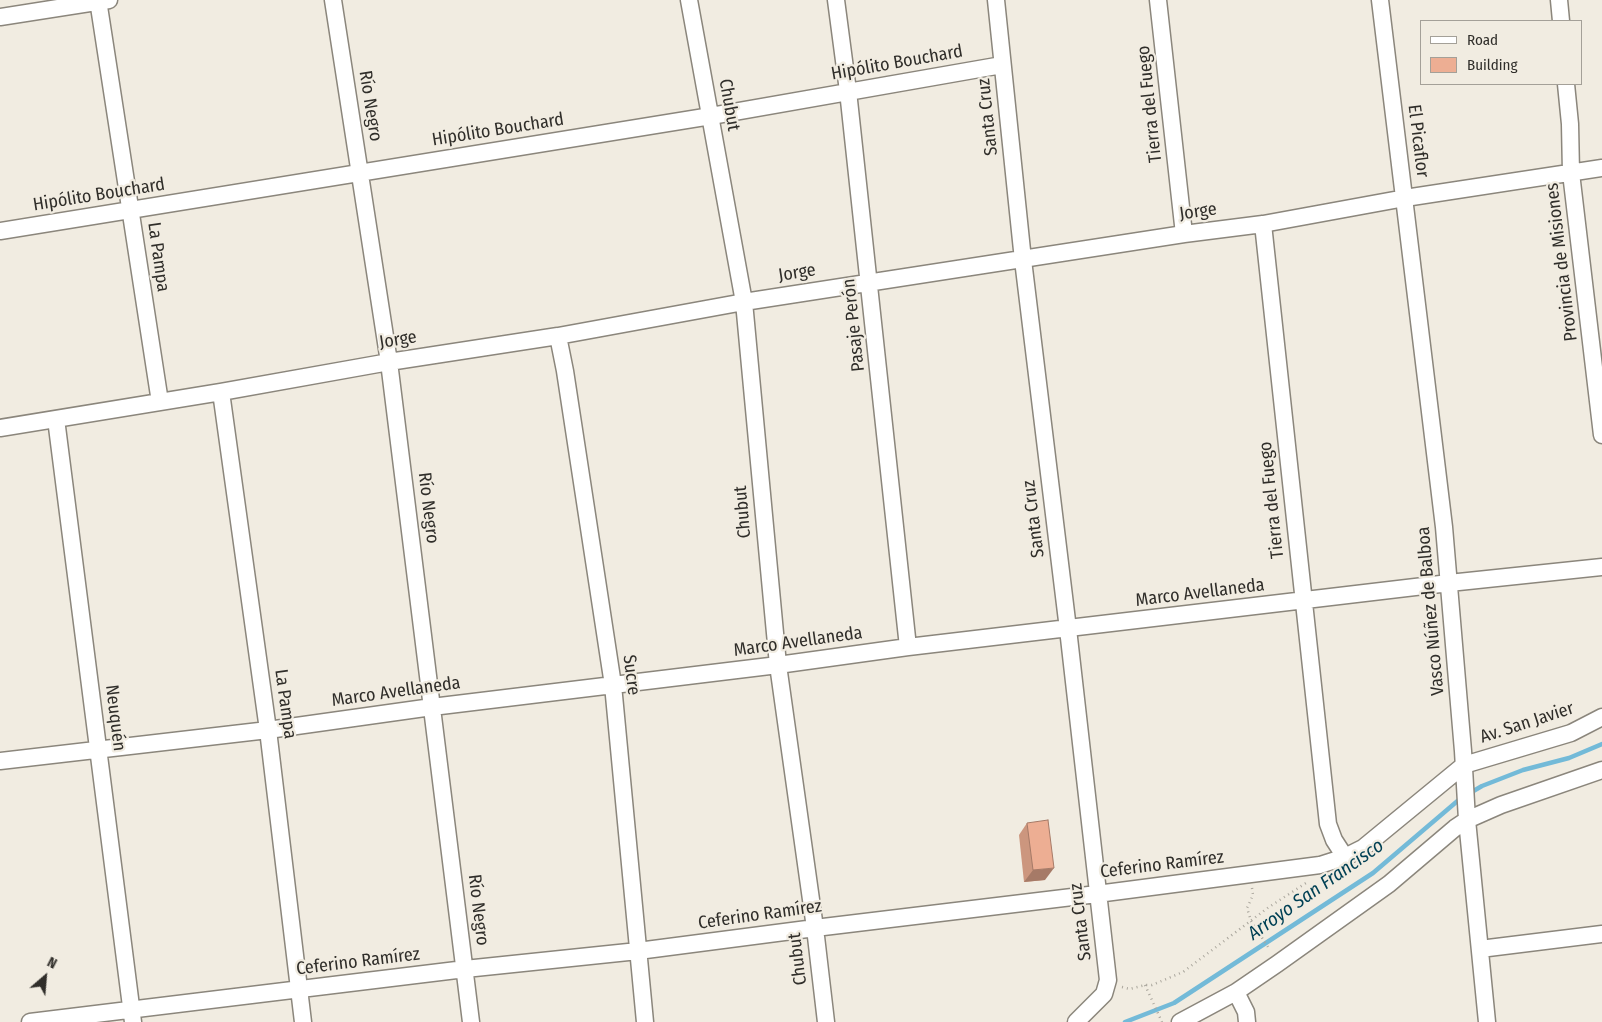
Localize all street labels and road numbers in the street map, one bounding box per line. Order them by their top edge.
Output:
street label: Hipólito Bouchard [830,41,964,85]
street label: Tierra del Fuego [1133,44,1167,164]
street label: Río Negro [354,69,386,143]
street label: Chubut [714,77,744,133]
street label: Santa Cruz [973,77,1003,157]
street label: El Picaflor [1403,103,1433,179]
street label: Hipólito Bouchard [431,109,565,151]
street label: Hipólito Bouchard [32,174,166,216]
street label: Provincia de Misiones [1542,182,1582,342]
street label: Jorge [1178,199,1218,225]
street label: La Pampa [142,221,174,293]
street label: Jorge [777,259,817,287]
street label: Pasaje Perón [838,277,870,373]
street label: Jorge [378,326,418,354]
street label: Tierra del Fuego [1255,440,1289,560]
street label: Río Negro [413,471,443,545]
street label: Santa Cruz [1019,479,1049,559]
street label: Chubut [730,485,756,539]
street label: Vasco Núñez de Balboa [1413,526,1449,696]
street label: Marco Avellaneda [1134,574,1266,612]
street label: Marco Avellaneda [732,622,864,662]
street label: Sucre [618,653,644,697]
street label: La Pampa [269,668,301,740]
street label: Marco Avellaneda [330,672,462,712]
street label: Neuquén [100,684,130,752]
street label: Av. San Javier [1477,698,1577,748]
street label: Ceferino Ramírez [1099,847,1225,883]
street label: Río Negro [463,873,493,947]
street label: Santa Cruz [1066,882,1096,962]
street label: Ceferino Ramírez [697,896,823,934]
street label: Chubut [784,932,812,986]
street label: Ceferino Ramírez [295,944,421,980]

